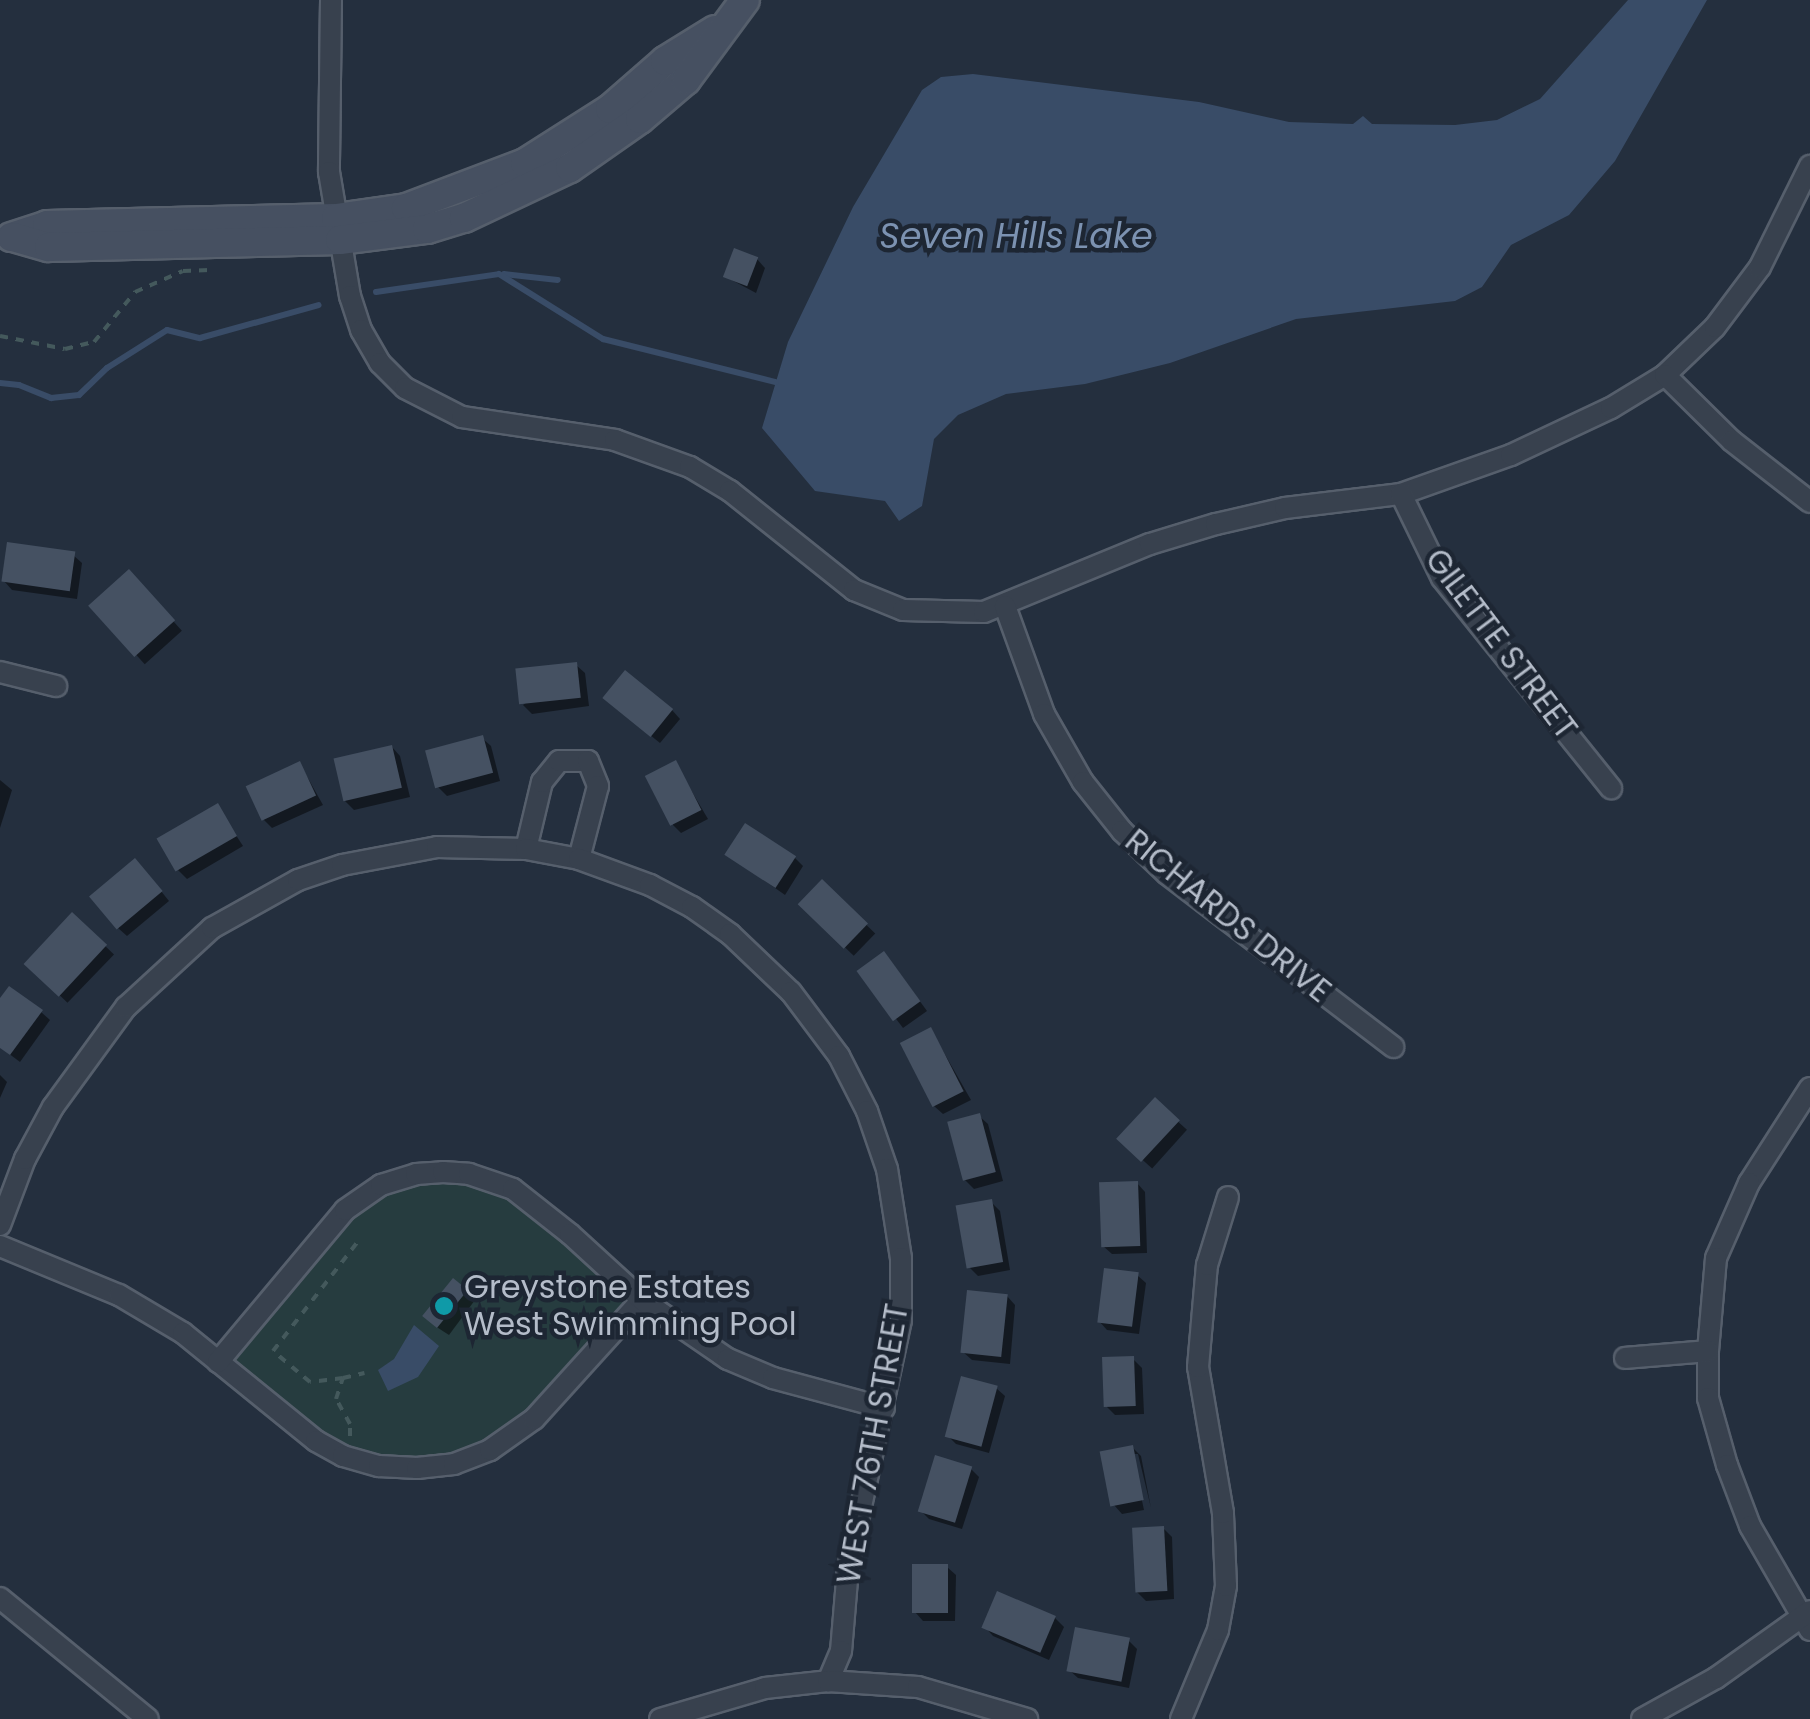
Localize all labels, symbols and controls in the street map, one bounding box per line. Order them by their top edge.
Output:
water label: Seven Hills Lake [879,215,1153,257]
street label: GILETTE STREET [1417,541,1585,747]
street label: RICHARDS DRIVE [1118,821,1338,1011]
place label: Greystone Estates West Swimming Pool [464,1269,797,1344]
marker: Greystone Estates West Swimming Pool [433,1295,455,1317]
street label: WEST 76TH STREET [829,1301,917,1587]

